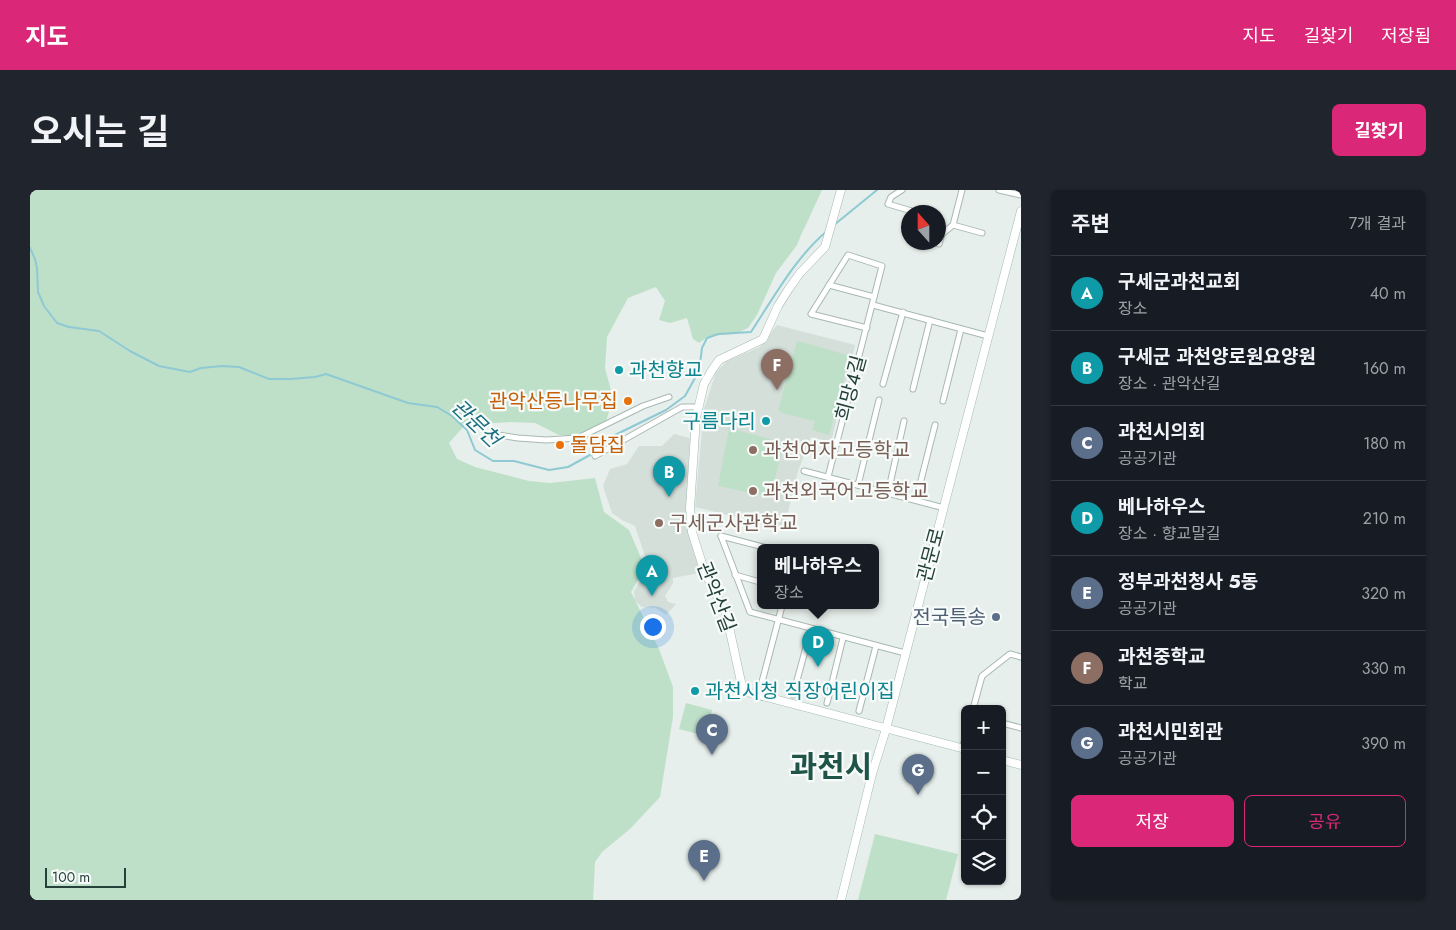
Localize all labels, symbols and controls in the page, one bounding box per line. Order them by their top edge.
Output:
text: 지도 [25,19,69,54]
text: 지도 [1243,23,1276,49]
text: 길찾기 [1304,23,1353,49]
text: 저장됨 [1381,23,1431,49]
button: 길찾기 [1332,104,1426,156]
text: 오시는 길 [30,107,169,157]
north arrow [901,205,946,250]
text: 주변 [1071,209,1110,239]
text: 7개 결과 [1349,212,1406,235]
text: 구세군과천교회 [1118,268,1240,295]
text: A [1081,282,1093,305]
text: 40 m [1370,282,1406,305]
text: 장소 [1118,297,1147,320]
text: 구세군 과천양로원요양원 [1118,343,1316,370]
pin: F [761,349,793,390]
street label: 희망4길 [828,352,874,424]
place label: 과천향교 [629,356,703,385]
text: B [1082,357,1092,380]
text: 160 m [1363,357,1406,380]
marker: 과천향교 [613,364,625,376]
text: 장소 · 관악산길 [1118,372,1221,395]
place label: 관악산등나무집 [489,387,618,416]
water label: 관문천 [445,392,509,456]
marker: 관악산등나무집 [622,395,634,407]
place label: 구름다리 [682,407,756,436]
marker: 구름다리 [760,415,772,427]
text: 과천시의회 [1118,418,1205,445]
place label: 돌담집 [570,431,625,460]
text: C [1081,432,1093,455]
text: 180 m [1363,432,1406,455]
place label: 과천여자고등학교 [763,436,910,465]
marker: 돌담집 [554,439,566,451]
marker: 과천여자고등학교 [747,444,759,456]
text: 공공기관 [1118,447,1177,470]
pin: B [653,456,685,497]
place label: 과천외국어고등학교 [763,477,929,506]
marker: 과천외국어고등학교 [747,485,759,497]
text: 베나하우스 [1118,493,1205,520]
text: D [1081,507,1093,530]
text: 210 m [1363,507,1406,530]
place label: 구세군사관학교 [669,509,798,538]
marker: 구세군사관학교 [653,517,665,529]
text: 장소 · 향교말길 [1118,522,1221,545]
street label: 관문로 [910,525,952,585]
popup [757,544,879,609]
text: 베나하우스 [774,552,862,579]
pin: A [636,555,668,596]
street label: 관악산길 [689,557,743,637]
text: 정부과천청사 5동 [1118,568,1258,595]
text: 장소 [774,581,804,604]
text: E [1082,582,1092,605]
text: 320 m [1361,582,1406,605]
text: 공공기관 [1118,597,1177,620]
place label: 전국특송 [912,603,986,632]
marker: 전국특송 [990,611,1002,623]
your location [640,614,666,640]
pin: D [802,626,834,667]
text: 과천중학교 [1118,643,1205,670]
text: F [1083,657,1091,680]
text: 330 m [1362,657,1406,680]
text: 학교 [1118,672,1147,695]
place label: 과천시청 직장어린이집 [705,677,895,706]
marker: 과천시청 직장어린이집 [689,685,701,697]
map controls [961,705,1006,885]
button: + [961,705,1006,750]
pin: C [696,714,728,755]
text: 과천시민회관 [1118,718,1223,745]
text: G [1080,732,1094,755]
text: 390 m [1361,732,1406,755]
district label: 과천시 [790,745,872,788]
text: 공공기관 [1118,747,1177,770]
button: − [961,750,1006,795]
pin: G [902,754,934,795]
button: locate [961,795,1006,840]
button: 저장 [1071,795,1234,847]
button: 공유 [1244,795,1406,847]
pin: E [688,840,720,881]
button: layers [961,840,1006,885]
scale bar [45,865,126,888]
text: 100 m [52,867,90,887]

